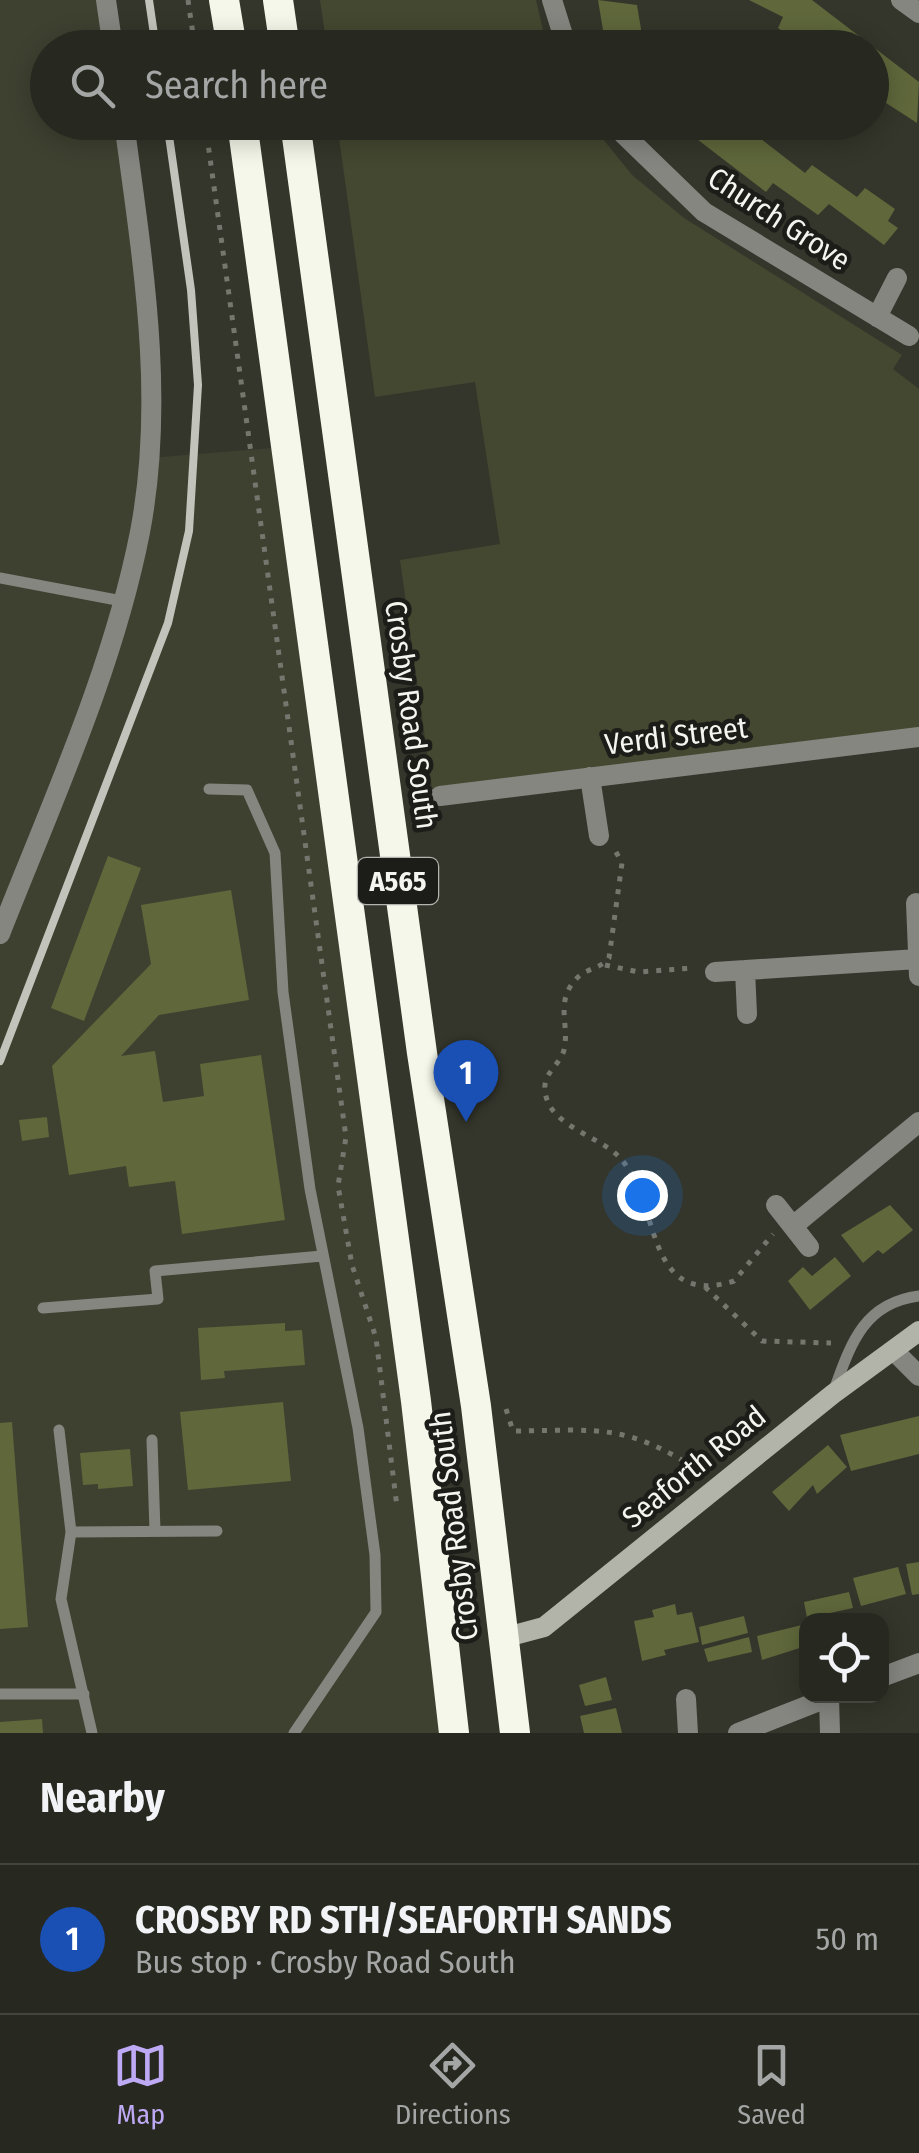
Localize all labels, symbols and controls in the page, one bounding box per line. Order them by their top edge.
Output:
search box [30,30,889,140]
icon: search [65,58,120,113]
text: Search here [145,62,328,108]
street label: Church Grove [701,160,857,278]
street label: Crosby Road South [377,598,445,832]
street label: Verdi Street [603,709,750,763]
road number: A565 [358,858,438,904]
pin: 1 [434,1040,498,1122]
your location [617,1170,668,1221]
street label: Seaforth Road [615,1398,773,1536]
street label: Crosby Road South [422,1409,486,1643]
map controls [799,1613,889,1703]
button: locate [799,1613,889,1703]
text: Nearby [40,1773,165,1823]
text: CROSBY RD STH/SEAFORTH SANDS [135,1897,672,1943]
text: 1 [66,1920,79,1958]
text: 50 m [816,1920,879,1958]
text: Bus stop · Crosby Road South [135,1943,516,1981]
tab: Map [113,2038,168,2131]
tab: Directions [395,2038,511,2131]
tab: Saved [737,2038,806,2131]

